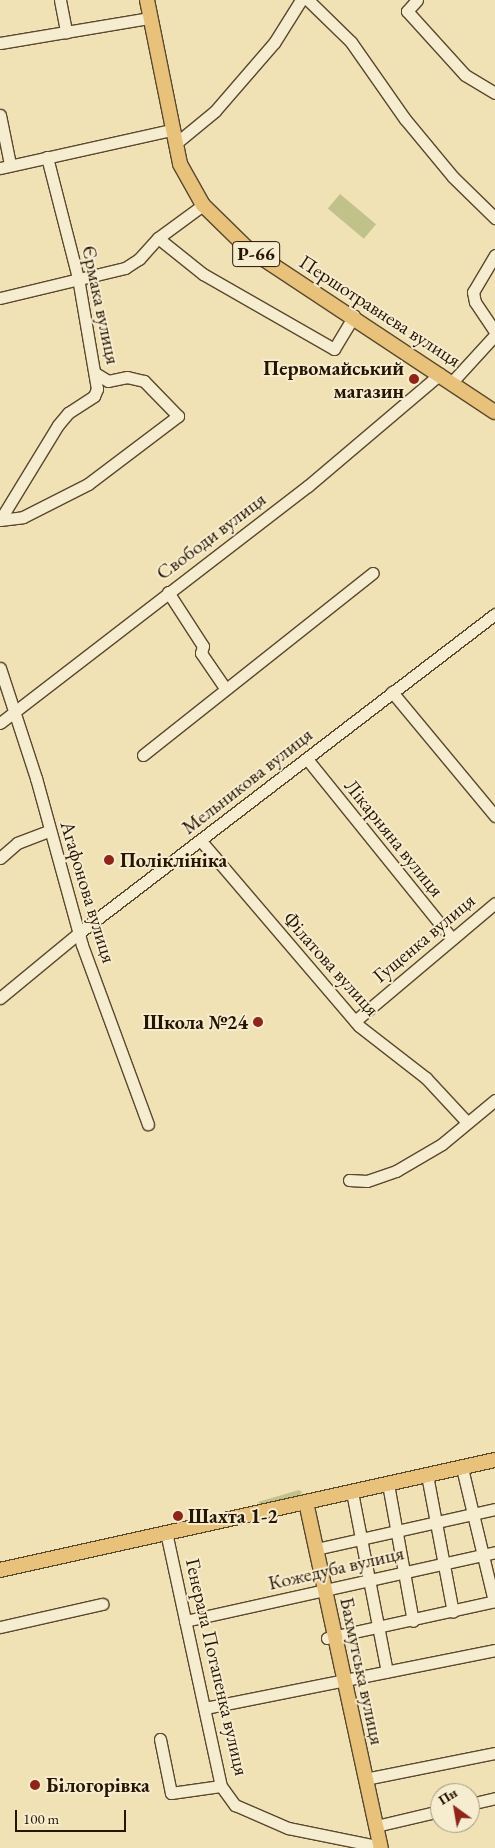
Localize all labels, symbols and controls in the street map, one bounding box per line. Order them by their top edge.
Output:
road number: Р-66 [231,238,281,270]
street label: Єрмака вулиця [77,243,125,367]
street label: Першотравнева вулиця [295,250,465,372]
place label: Первомайський магазин [263,356,404,403]
marker: Первомайський магазин [408,373,420,385]
street label: Свободи вулиця [151,487,271,585]
street label: Мельникова вулиця [177,723,317,839]
street label: Лікарняна вулиця [339,774,449,902]
street label: Агафонова вулиця [55,818,121,966]
place label: Поліклініка [120,848,227,872]
marker: Поліклініка [102,853,116,867]
street label: Гущенка вулиця [368,888,480,988]
street label: Філатова вулиця [278,907,384,1021]
place label: Школа №24 [143,1010,248,1034]
marker: Школа №24 [252,1016,264,1028]
place label: Шахта 1-2 [188,1504,278,1528]
marker: Шахта 1-2 [172,1510,184,1522]
street label: Кожедуба вулиця [266,1541,406,1595]
street label: Генерала Потапенка вулиця [180,1556,254,1778]
street label: Бахмутська вулиця [335,1595,389,1747]
place label: Білогорівка [46,1773,150,1797]
marker: Білогорівка [28,1778,42,1792]
north arrow [430,1783,480,1833]
text: Пн [435,1783,460,1809]
scale bar [18,1800,129,1832]
text: 100 m [23,1809,59,1828]

